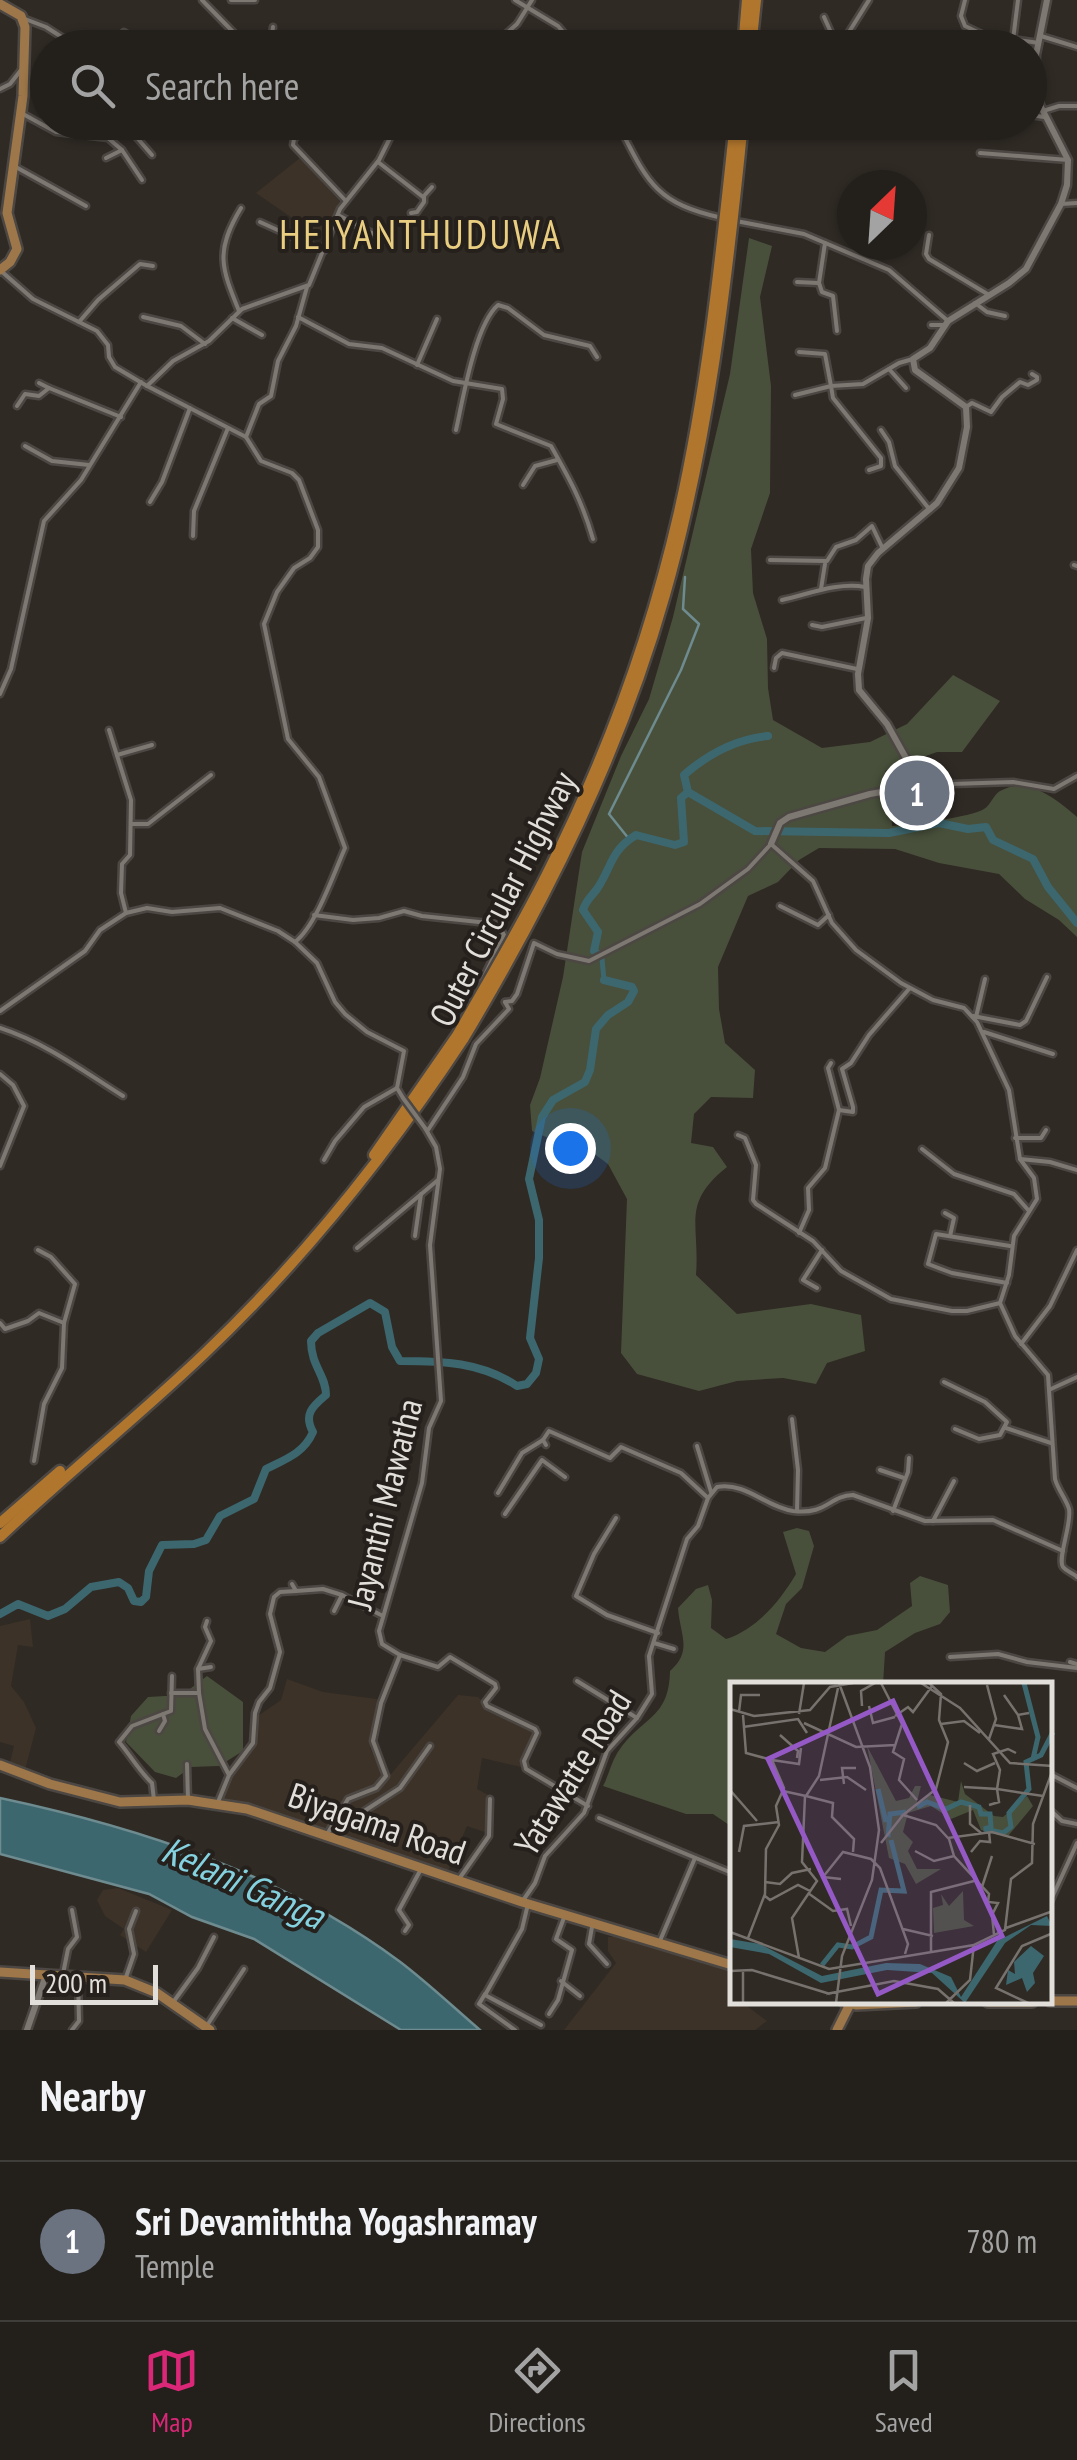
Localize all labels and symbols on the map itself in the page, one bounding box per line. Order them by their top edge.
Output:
north arrow [837,170,927,260]
district label: HEIYANTHUDUWA [279,208,563,260]
pin: 1 [884,756,950,830]
street label: Outer Circular Highway [418,763,587,1034]
your location [545,1123,596,1174]
street label: Jayanthi Mawatha [335,1394,432,1615]
street label: Yatawatte Road [503,1681,641,1864]
inset map [730,1682,1052,2005]
street label: Biyagama Road [283,1771,472,1875]
water label: Kelani Ganga [155,1824,334,1940]
scale bar [30,1960,158,2004]

